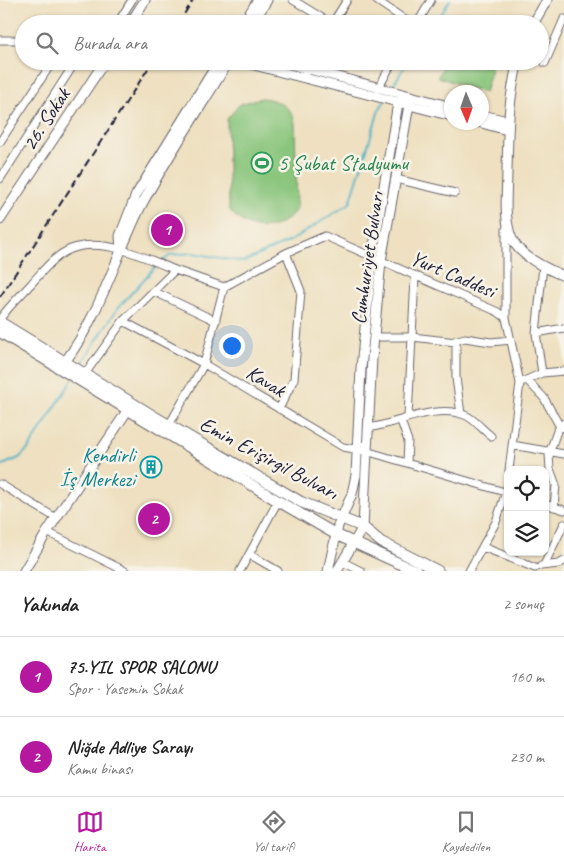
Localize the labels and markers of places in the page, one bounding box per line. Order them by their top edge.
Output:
place label: 5 Şubat Stadyumu [278,150,410,176]
sports icon: 5 Şubat Stadyumu [250,151,274,175]
pin: 1 [151,211,183,249]
place label: Kendirli İş Merkezi [60,442,138,492]
building icon: Kendirli İş Merkezi [139,455,163,479]
pin: 2 [138,500,170,538]

